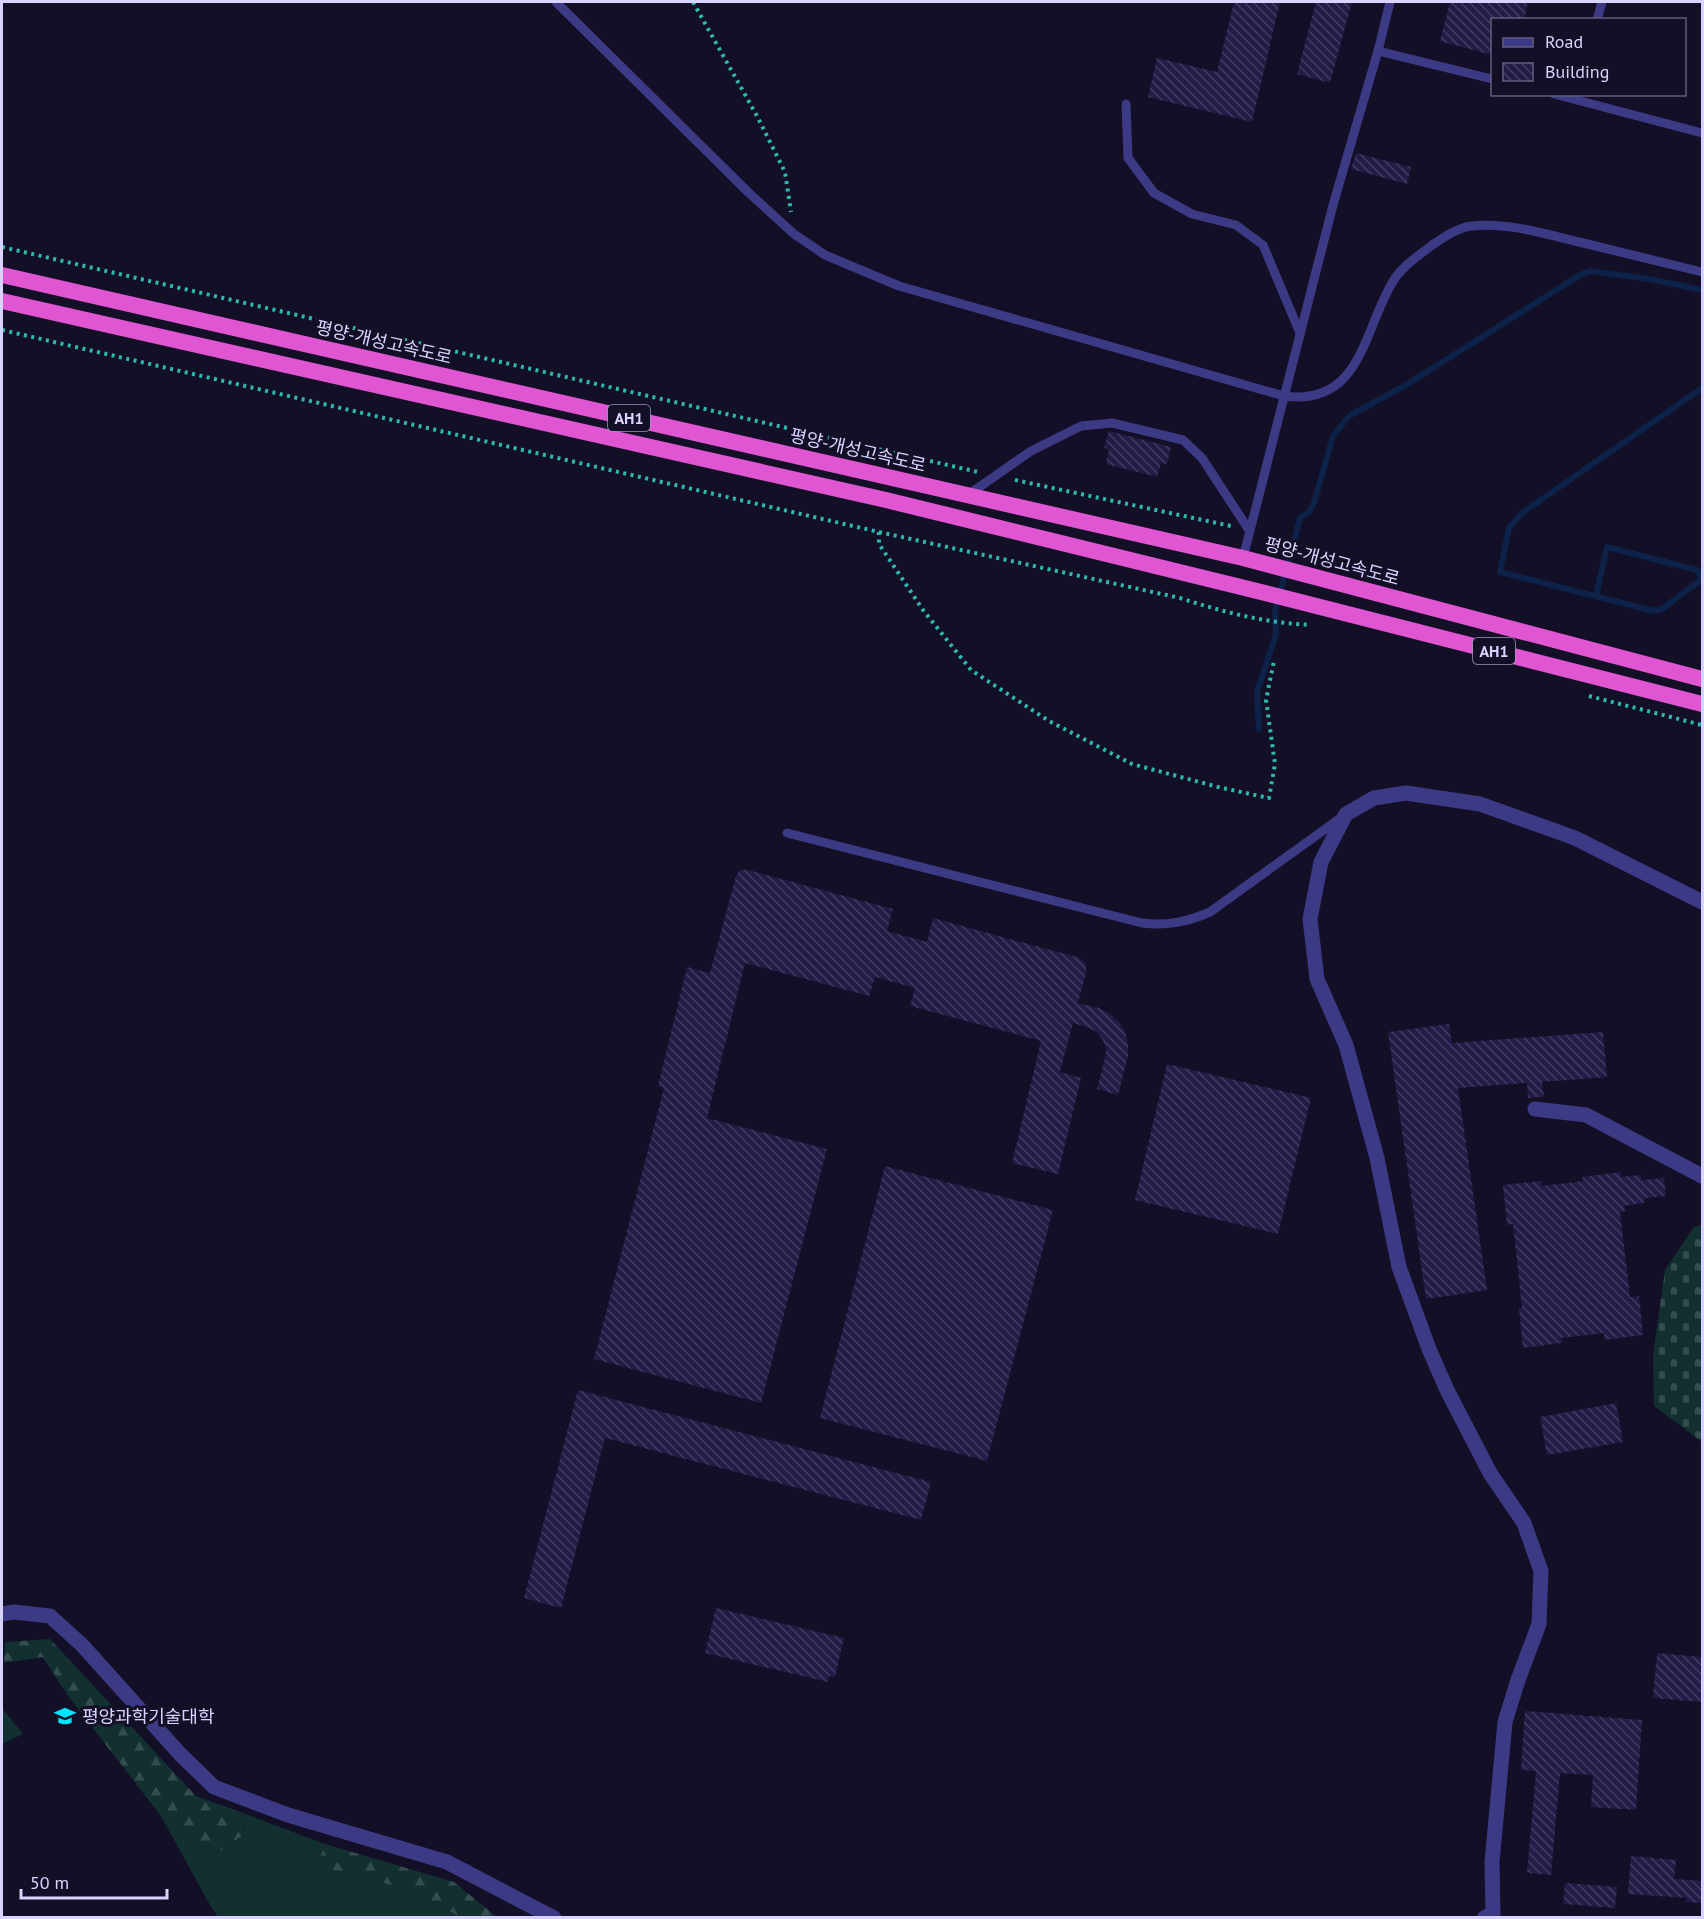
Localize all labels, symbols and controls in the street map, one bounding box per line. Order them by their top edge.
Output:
legend [1491,18,1686,96]
text: Road [1545,30,1583,53]
text: Building [1545,60,1609,83]
street label: 평양-개성고속도로 [314,315,454,369]
road number: AH1 [608,405,650,431]
street label: 평양-개성고속도로 [788,423,928,477]
street label: 평양-개성고속도로 [1262,532,1402,590]
road number: AH1 [1473,638,1515,664]
school or university icon: 평양과학기술대학 [53,1704,77,1728]
place label: 평양과학기술대학 [82,1705,214,1728]
scale bar [21,1862,166,1900]
text: 50 m [30,1871,69,1894]

